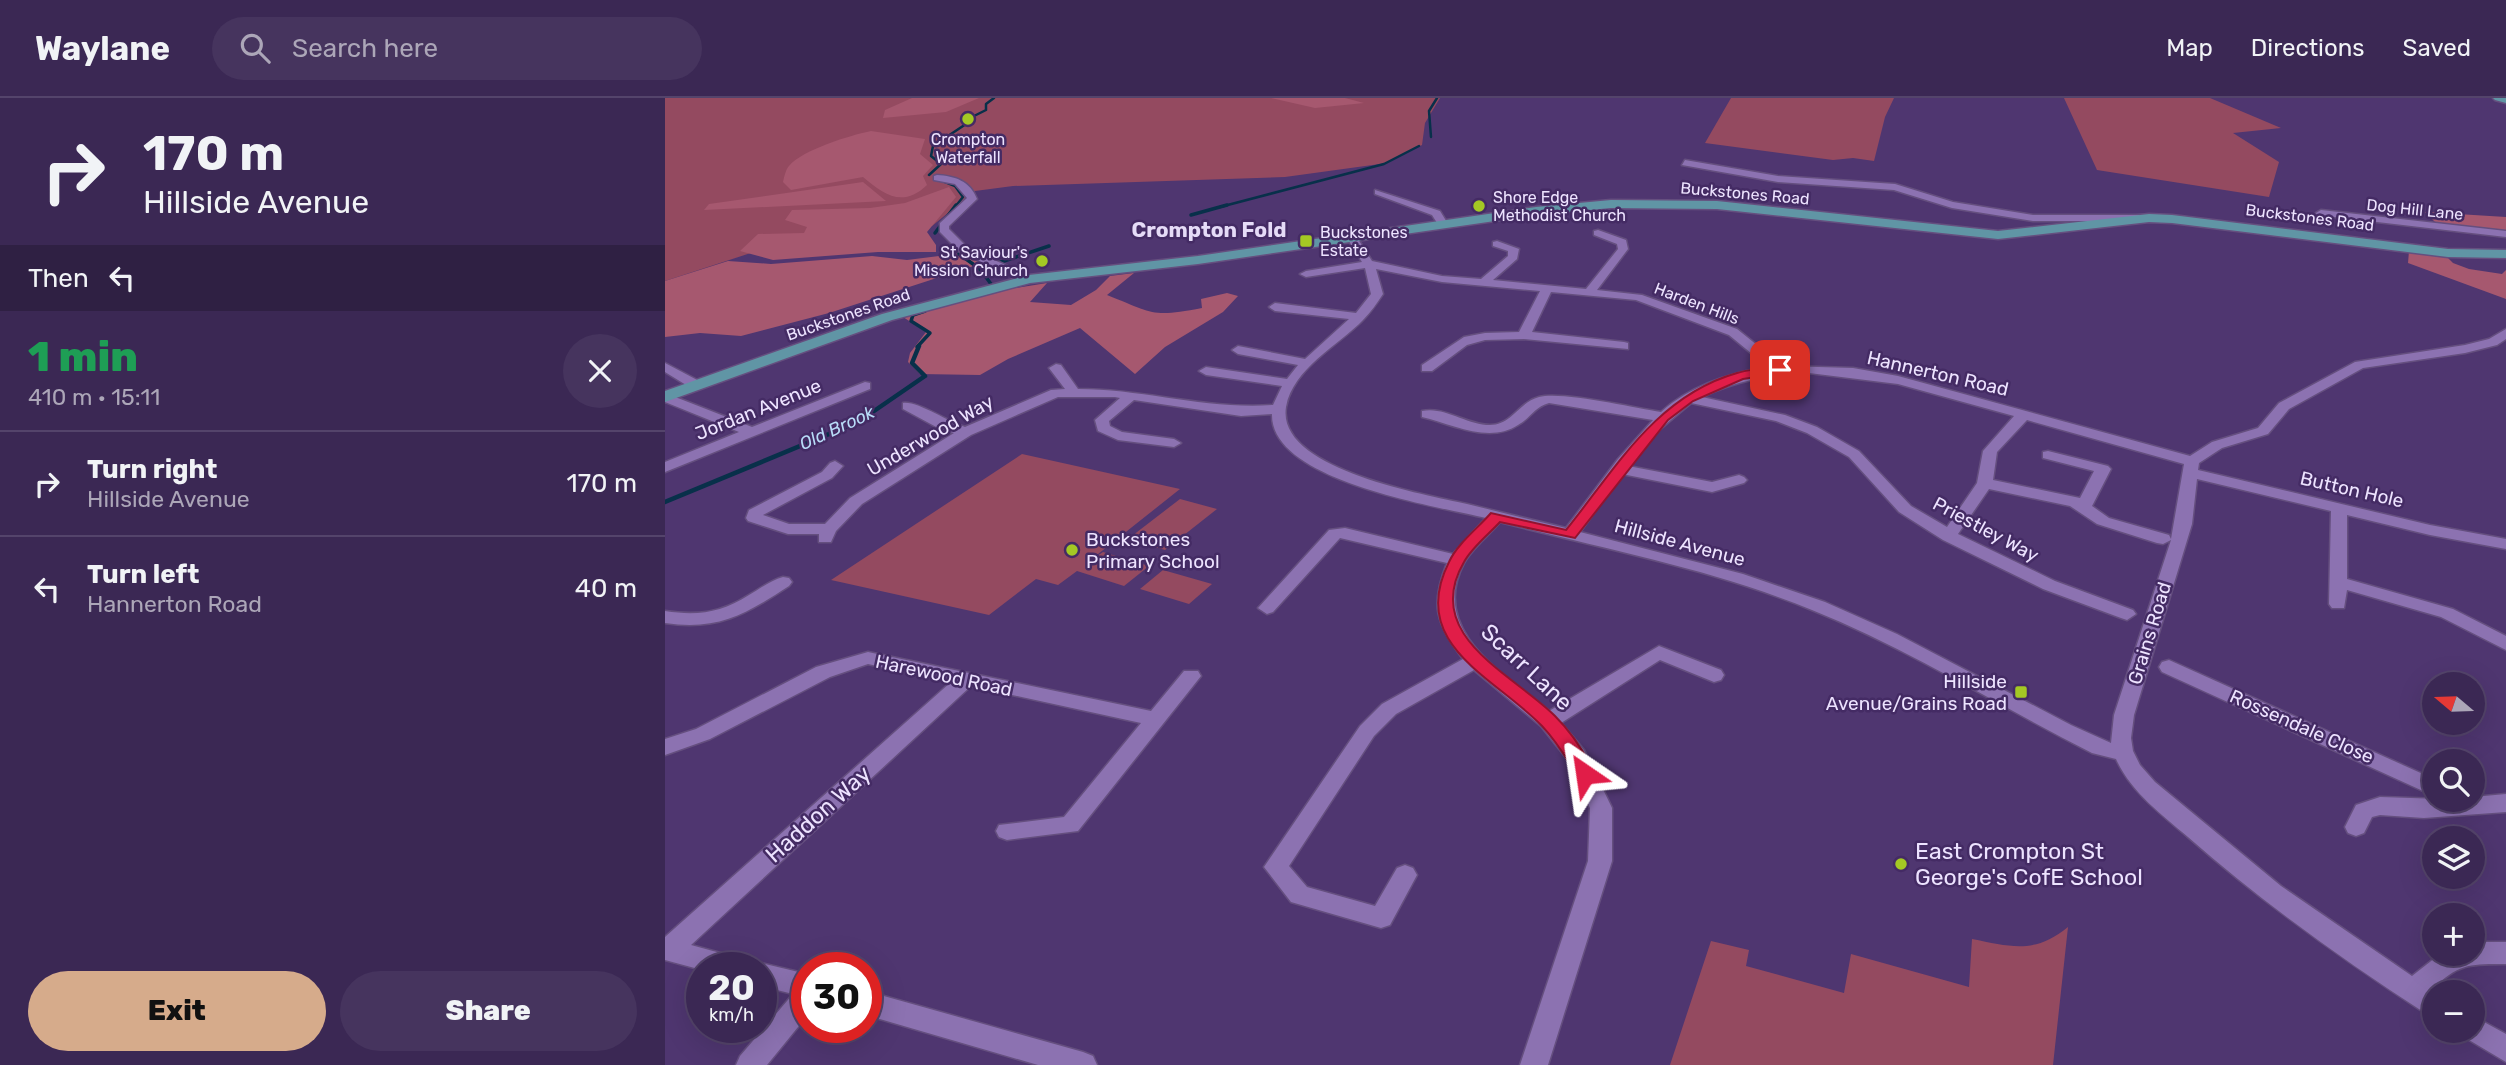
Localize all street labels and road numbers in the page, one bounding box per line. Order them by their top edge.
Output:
street label: Buckstones Road [1680,178,1810,209]
street label: Dog Hill Lane [2366,195,2464,224]
street label: Buckstones Road [2245,200,2375,235]
street label: Harden Hills [1652,279,1742,328]
street label: Buckstones Road [784,284,912,345]
street label: Hannerton Road [1865,346,2011,401]
street label: Jordan Avenue [692,374,825,445]
street label: Underwood Way [863,390,997,481]
street label: Button Hole [2298,466,2406,513]
street label: Priestley Way [1929,492,2043,567]
street label: Hillside Avenue [1612,514,1748,571]
street label: Grains Road [2123,579,2176,687]
street label: Scarr Lane [1475,618,1579,716]
street label: Harewood Road [873,650,1014,701]
street label: Rossendale Close [2226,684,2377,768]
street label: Haddon Way [760,759,877,869]

